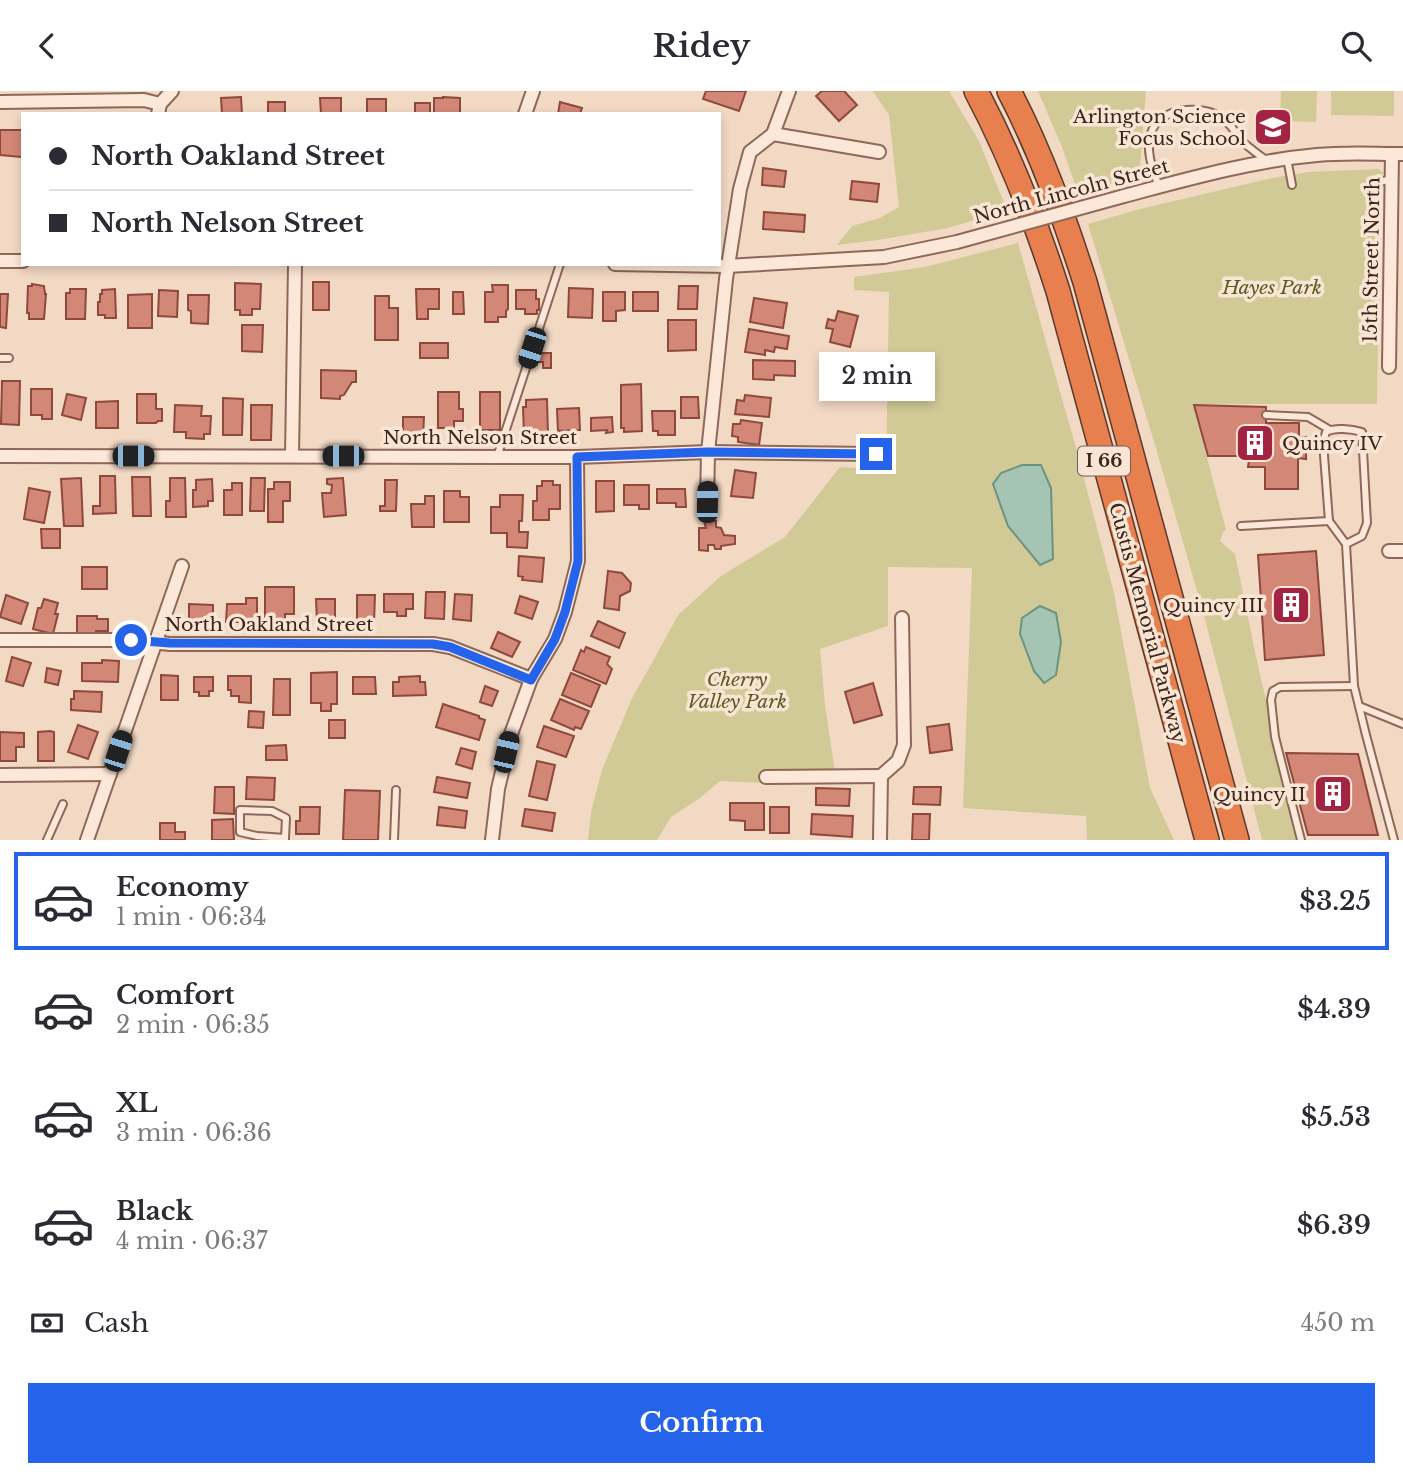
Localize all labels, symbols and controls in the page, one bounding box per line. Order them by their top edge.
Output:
text: Ridey [653,26,750,66]
icon: back [28,27,66,65]
icon: search [1337,27,1375,65]
place label: Arlington Science Focus School [1072,105,1246,150]
school or university icon: Arlington Science Focus School [1252,106,1294,148]
text: North Oakland Street [91,140,385,172]
street label: North Lincoln Street [971,154,1172,229]
street label: 15th Street North [1359,177,1384,343]
text: North Nelson Street [91,207,364,239]
park label: Hayes Park [1221,276,1322,299]
car [516,325,549,371]
callout: 2 min [818,353,934,401]
text: 2 min [842,362,912,390]
building icon: Quincy IV [1234,422,1276,464]
street label: North Nelson Street [383,426,578,449]
place label: Quincy IV [1282,432,1383,455]
route end [860,438,892,470]
car [113,446,155,467]
car [323,446,365,467]
road number: I 66 [1078,447,1130,475]
car [697,481,718,523]
street label: Custis Memorial Parkway [1104,500,1191,746]
building icon: Quincy III [1270,584,1312,626]
place label: Quincy III [1163,594,1264,617]
street label: North Oakland Street [164,613,374,636]
route start [115,624,147,656]
park label: Cherry Valley Park [687,668,787,713]
car [102,728,135,774]
car [492,729,521,775]
building icon: Quincy II [1312,773,1354,815]
place label: Quincy II [1213,783,1306,806]
icon: car [32,870,95,933]
text: Economy [116,871,249,903]
text: $3.25 [1299,885,1371,917]
text: 1 min · 06:34 [116,903,266,931]
icon: car [32,978,95,1041]
text: Comfort [116,979,234,1011]
text: $4.39 [1297,993,1371,1025]
text: 2 min · 06:35 [116,1011,270,1039]
icon: car [32,1086,95,1149]
text: XL [116,1087,158,1119]
text: $5.53 [1301,1101,1371,1133]
text: 3 min · 06:36 [116,1119,272,1147]
icon: car [32,1194,95,1257]
text: Black [116,1195,193,1227]
text: $6.39 [1297,1209,1371,1241]
text: 4 min · 06:37 [116,1227,268,1255]
icon: cash [28,1304,66,1342]
text: Cash [84,1307,149,1339]
text: 450 m [1301,1309,1375,1337]
button: Confirm [28,1383,1375,1463]

